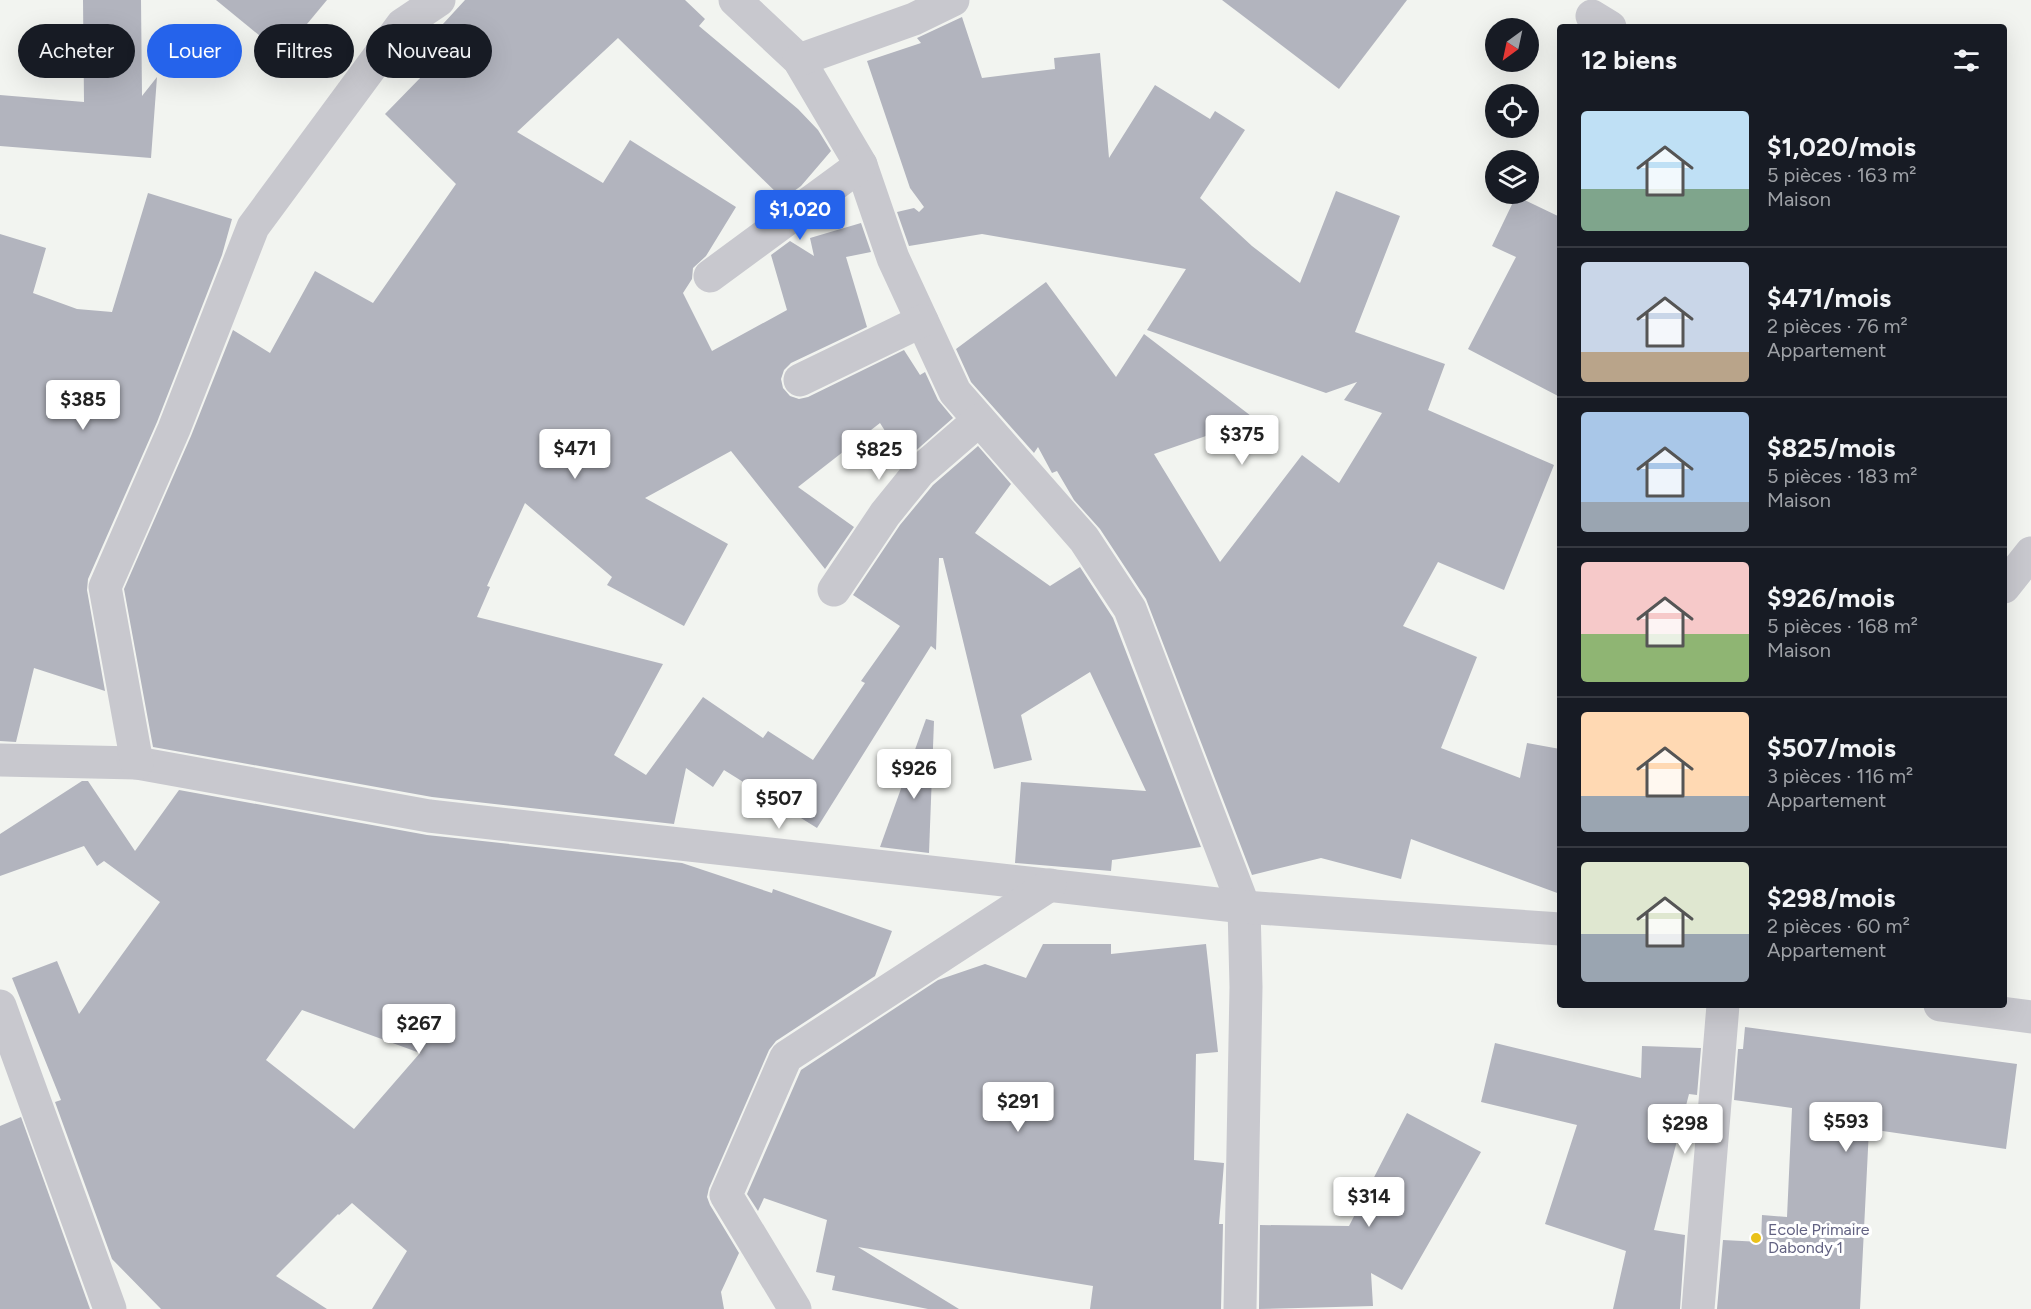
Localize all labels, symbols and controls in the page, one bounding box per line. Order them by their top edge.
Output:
north arrow [1485,18,1539,72]
map controls [1485,18,1539,204]
chip: Acheter [18,24,135,78]
chip: Louer [147,24,242,78]
chip: Filtres [254,24,354,78]
chip: Nouveau [366,24,492,78]
text: 12 biens [1581,44,1677,76]
icon: filters [1950,44,1983,77]
button: locate [1485,84,1539,138]
text: $1,020/mois [1767,131,1916,163]
icon: home [1629,135,1701,207]
button: layers [1485,150,1539,204]
text: 5 pièces · 163 m² [1767,163,1917,187]
text: Maison [1767,187,1831,211]
pin: $1,020 [751,190,849,241]
text: $1,020 [769,197,831,221]
text: $471/mois [1767,282,1891,314]
icon: home [1629,286,1701,358]
text: 2 pièces · 76 m² [1767,314,1908,338]
text: Appartement [1767,338,1886,362]
pin: $385 [47,380,119,431]
text: $385 [60,387,106,411]
pin: $375 [1206,415,1278,466]
text: $375 [1220,422,1264,446]
pin: $471 [539,429,611,480]
pin: $825 [843,430,915,481]
text: $825/mois [1767,432,1895,464]
text: $471 [553,436,597,460]
icon: home [1629,436,1701,508]
text: $825 [856,437,902,461]
text: 5 pièces · 183 m² [1767,464,1917,488]
text: Maison [1767,488,1831,512]
text: $926/mois [1767,582,1895,614]
icon: home [1629,586,1701,658]
text: 5 pièces · 168 m² [1767,614,1918,638]
text: Maison [1767,638,1831,662]
text: $507/mois [1767,732,1896,764]
icon: home [1629,736,1701,808]
pin: $926 [878,749,950,800]
text: $926 [891,756,937,780]
text: 3 pièces · 116 m² [1767,764,1913,788]
pin: $507 [743,779,815,830]
text: $507 [756,786,802,810]
text: Appartement [1767,788,1886,812]
text: $298/mois [1767,882,1895,914]
icon: home [1629,886,1701,958]
text: 2 pièces · 60 m² [1767,914,1910,938]
text: Appartement [1767,938,1886,962]
pin: $267 [383,1004,455,1055]
text: $267 [396,1011,442,1035]
pin: $291 [982,1082,1054,1133]
text: $291 [997,1089,1039,1113]
pin: $593 [1810,1102,1882,1153]
pin: $298 [1649,1104,1721,1155]
text: $593 [1823,1109,1869,1133]
text: $298 [1662,1111,1708,1135]
pin: $314 [1333,1177,1405,1228]
text: $314 [1347,1184,1391,1208]
place label: Ecole Primaire Dabondy 1 [1768,1220,1870,1257]
marker: Ecole Primaire Dabondy 1 [1749,1231,1763,1245]

